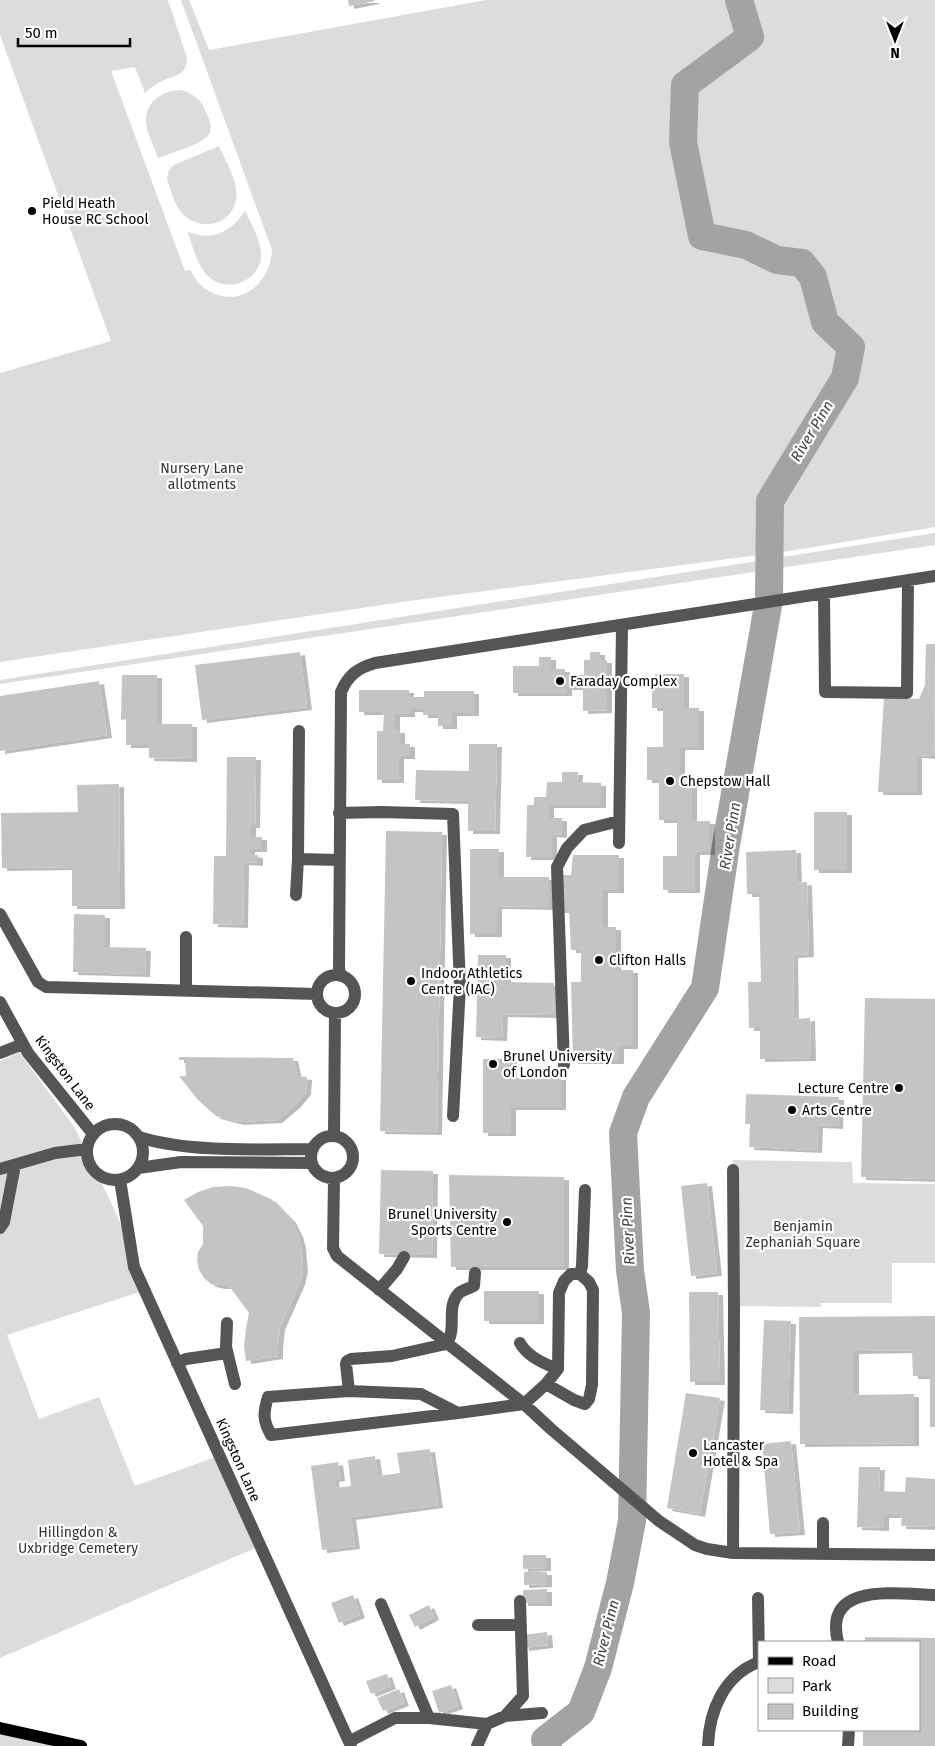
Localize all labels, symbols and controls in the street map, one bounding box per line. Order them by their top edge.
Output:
scale bar [18,15,130,47]
north arrow [870,15,920,65]
text: 50 m [25,24,58,42]
text: N [890,44,900,61]
place label: Pield Heath House RC School [42,195,149,228]
marker: Pield Heath House RC School [26,205,38,217]
water label: River Pinn [787,397,837,465]
park label: Nursery Lane allotments [160,460,244,493]
place label: Faraday Complex [570,673,677,690]
marker: Faraday Complex [554,675,566,687]
place label: Chepstow Hall [680,773,770,790]
marker: Chepstow Hall [664,775,676,787]
water label: River Pinn [716,801,744,871]
place label: Clifton Halls [609,952,687,969]
marker: Clifton Halls [593,954,605,966]
place label: Indoor Athletics Centre (IAC) [421,965,523,998]
marker: Indoor Athletics Centre (IAC) [405,975,417,987]
street label: Kingston Lane [31,1032,99,1114]
place label: Brunel University of London [503,1048,612,1081]
marker: Brunel University of London [487,1058,499,1070]
place label: Lecture Centre [797,1080,889,1097]
marker: Lecture Centre [893,1082,905,1094]
place label: Arts Centre [802,1102,872,1119]
marker: Arts Centre [786,1104,798,1116]
water label: River Pinn [617,1197,639,1265]
place label: Brunel University Sports Centre [388,1206,497,1239]
marker: Brunel University Sports Centre [501,1216,513,1228]
park label: Benjamin Zephaniah Square [746,1218,860,1251]
street label: Kingston Lane [212,1416,264,1504]
place label: Lancaster Hotel & Spa [703,1437,778,1470]
marker: Lancaster Hotel & Spa [687,1447,699,1459]
park label: Hillingdon & Uxbridge Cemetery [18,1524,138,1557]
water label: River Pinn [589,1598,623,1668]
legend [758,1641,920,1731]
text: Road [802,1652,837,1670]
text: Park [802,1677,832,1695]
text: Building [802,1702,858,1720]

